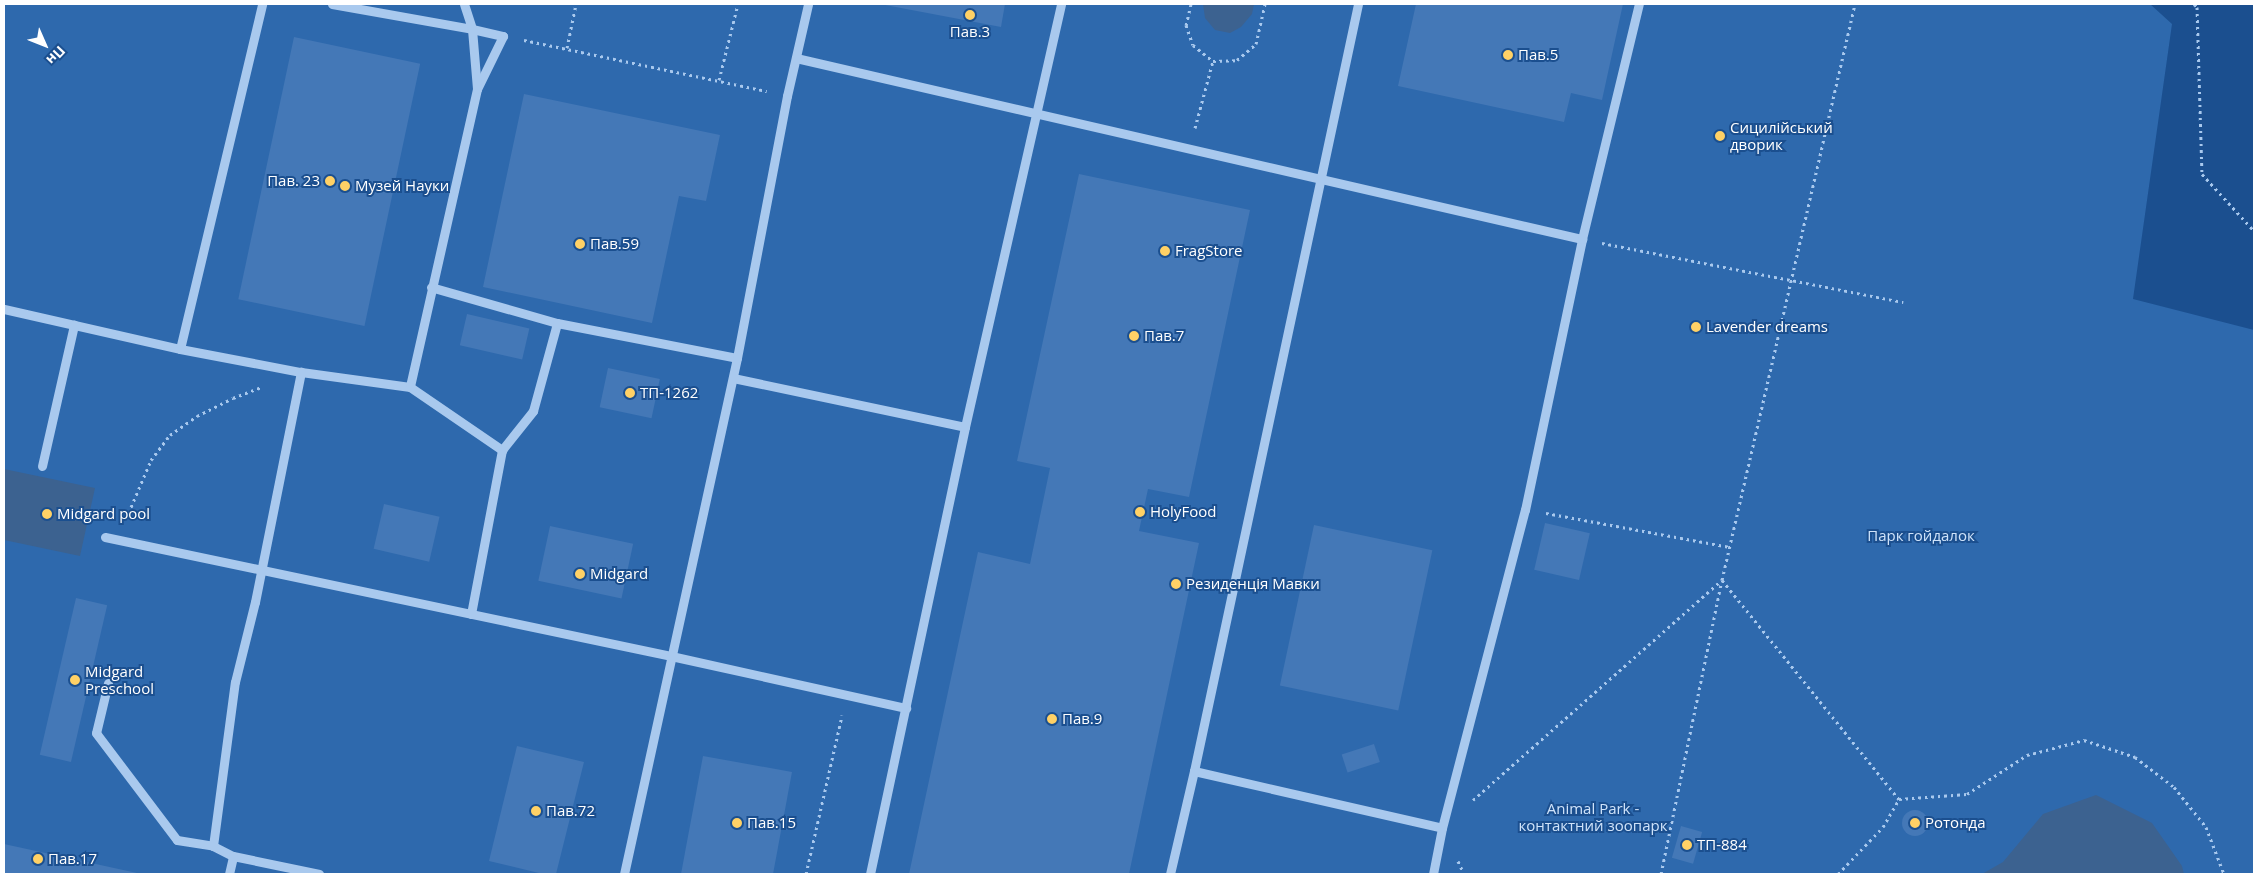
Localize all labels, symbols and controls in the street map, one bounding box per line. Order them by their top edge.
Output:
marker: Пав.3 [964,9,976,21]
north arrow [20,20,70,70]
place label: Пав.3 [950,23,990,41]
text: Пн [42,42,70,69]
place label: Пав.5 [1518,46,1558,64]
marker: Пав.5 [1502,49,1514,61]
place label: Сицилійський дворик [1730,118,1833,153]
marker: Сицилійський дворик [1714,130,1726,142]
place label: Пав. 23 [267,172,320,190]
marker: Пав. 23 [324,175,336,187]
place label: Музей Науки [355,177,449,195]
marker: Музей Науки [339,180,351,192]
place label: Пав.59 [590,235,639,253]
marker: Пав.59 [574,238,586,250]
place label: FragStore [1175,242,1242,260]
marker: FragStore [1159,245,1171,257]
place label: Lavender dreams [1706,318,1828,336]
marker: Lavender dreams [1690,321,1702,333]
place label: Пав.7 [1144,327,1184,345]
marker: Пав.7 [1128,330,1140,342]
place label: ТП-1262 [640,384,698,402]
marker: ТП-1262 [624,387,636,399]
place label: HolyFood [1150,503,1216,521]
place label: Midgard pool [57,505,150,523]
marker: HolyFood [1134,506,1146,518]
marker: Midgard pool [41,508,53,520]
park label: Парк гойдалок [1867,527,1975,545]
place label: Midgard [590,565,648,583]
marker: Midgard [574,568,586,580]
place label: Резиденція Мавки [1186,575,1320,593]
marker: Резиденція Мавки [1170,578,1182,590]
place label: Midgard Preschool [85,662,154,697]
marker: Midgard Preschool [69,674,81,686]
place label: Пав.9 [1062,710,1102,728]
marker: Пав.9 [1046,713,1058,725]
park label: Animal Park - контактний зоопарк [1519,799,1667,834]
place label: Пав.72 [546,802,595,820]
marker: Пав.72 [530,805,542,817]
place label: Пав.15 [747,814,796,832]
place label: Ротонда [1925,814,1986,832]
marker: Пав.15 [731,817,743,829]
marker: Ротонда [1909,817,1921,829]
place label: ТП-884 [1697,836,1747,854]
marker: ТП-884 [1681,839,1693,851]
place label: Пав.17 [48,850,97,868]
marker: Пав.17 [32,853,44,865]

